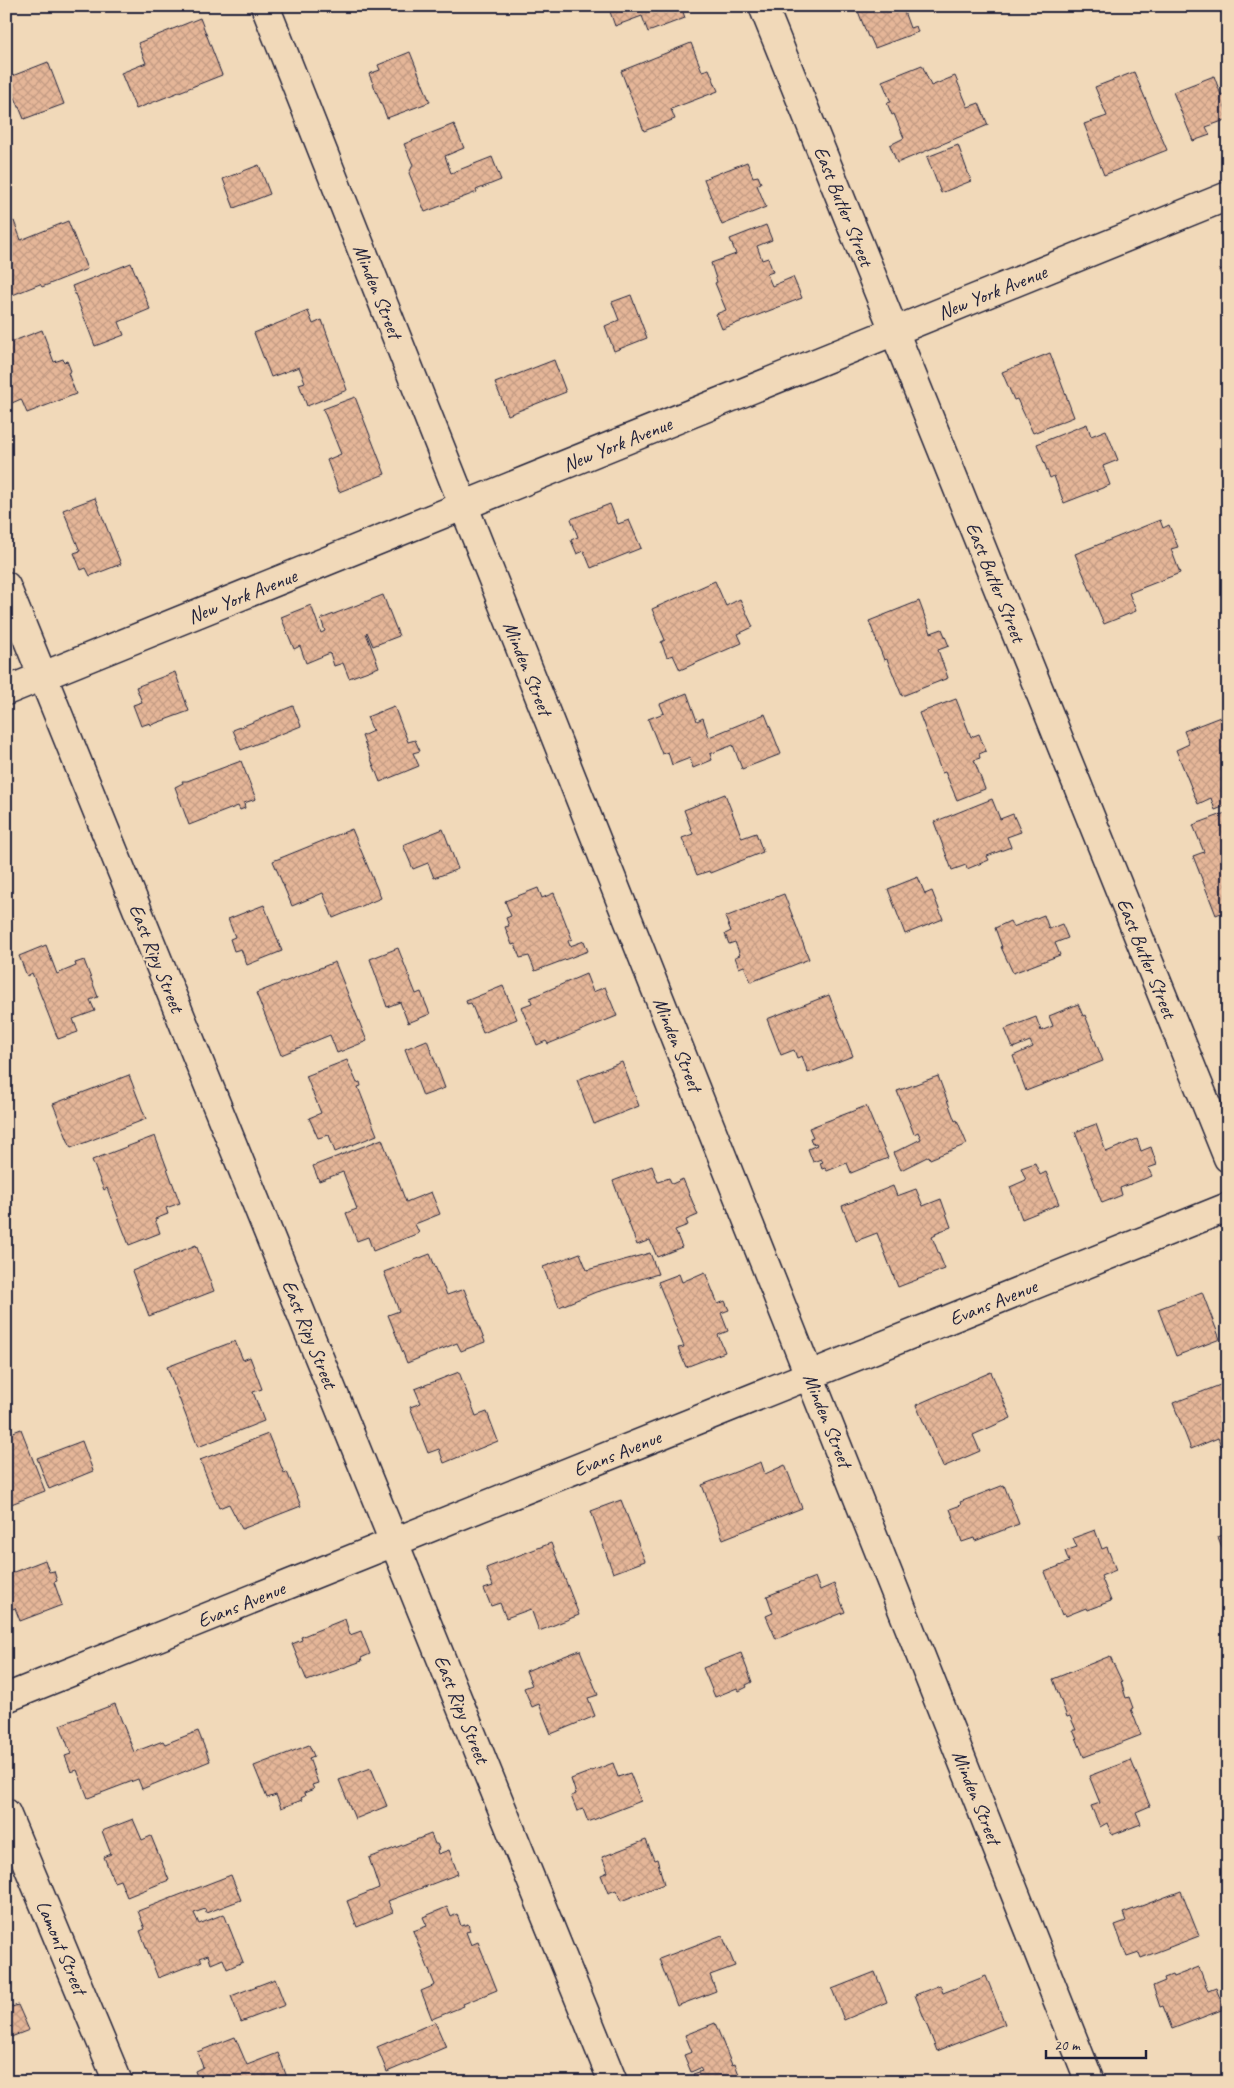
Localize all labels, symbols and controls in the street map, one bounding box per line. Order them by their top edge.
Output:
street label: East Butler Street [808,143,880,272]
street label: Minden Street [347,241,409,345]
street label: New York Avenue [934,259,1052,326]
street label: New York Avenue [559,411,677,478]
street label: East Butler Street [960,519,1032,648]
street label: New York Avenue [184,563,302,630]
street label: Minden Street [497,618,559,722]
street label: East Butler Street [1111,895,1183,1024]
street label: East Ripy Street [124,900,190,1018]
street label: Minden Street [647,994,709,1098]
street label: Evans Avenue [946,1273,1042,1331]
street label: East Ripy Street [277,1276,343,1394]
street label: Minden Street [797,1370,859,1474]
street label: Evans Avenue [570,1424,666,1482]
street label: Evans Avenue [194,1575,290,1633]
street label: East Ripy Street [429,1651,495,1769]
street label: Minden Street [946,1747,1008,1851]
street label: Lamont Street [31,1896,94,2001]
scale bar [1046,2028,1146,2060]
text: 20 m [1054,2036,1081,2055]

